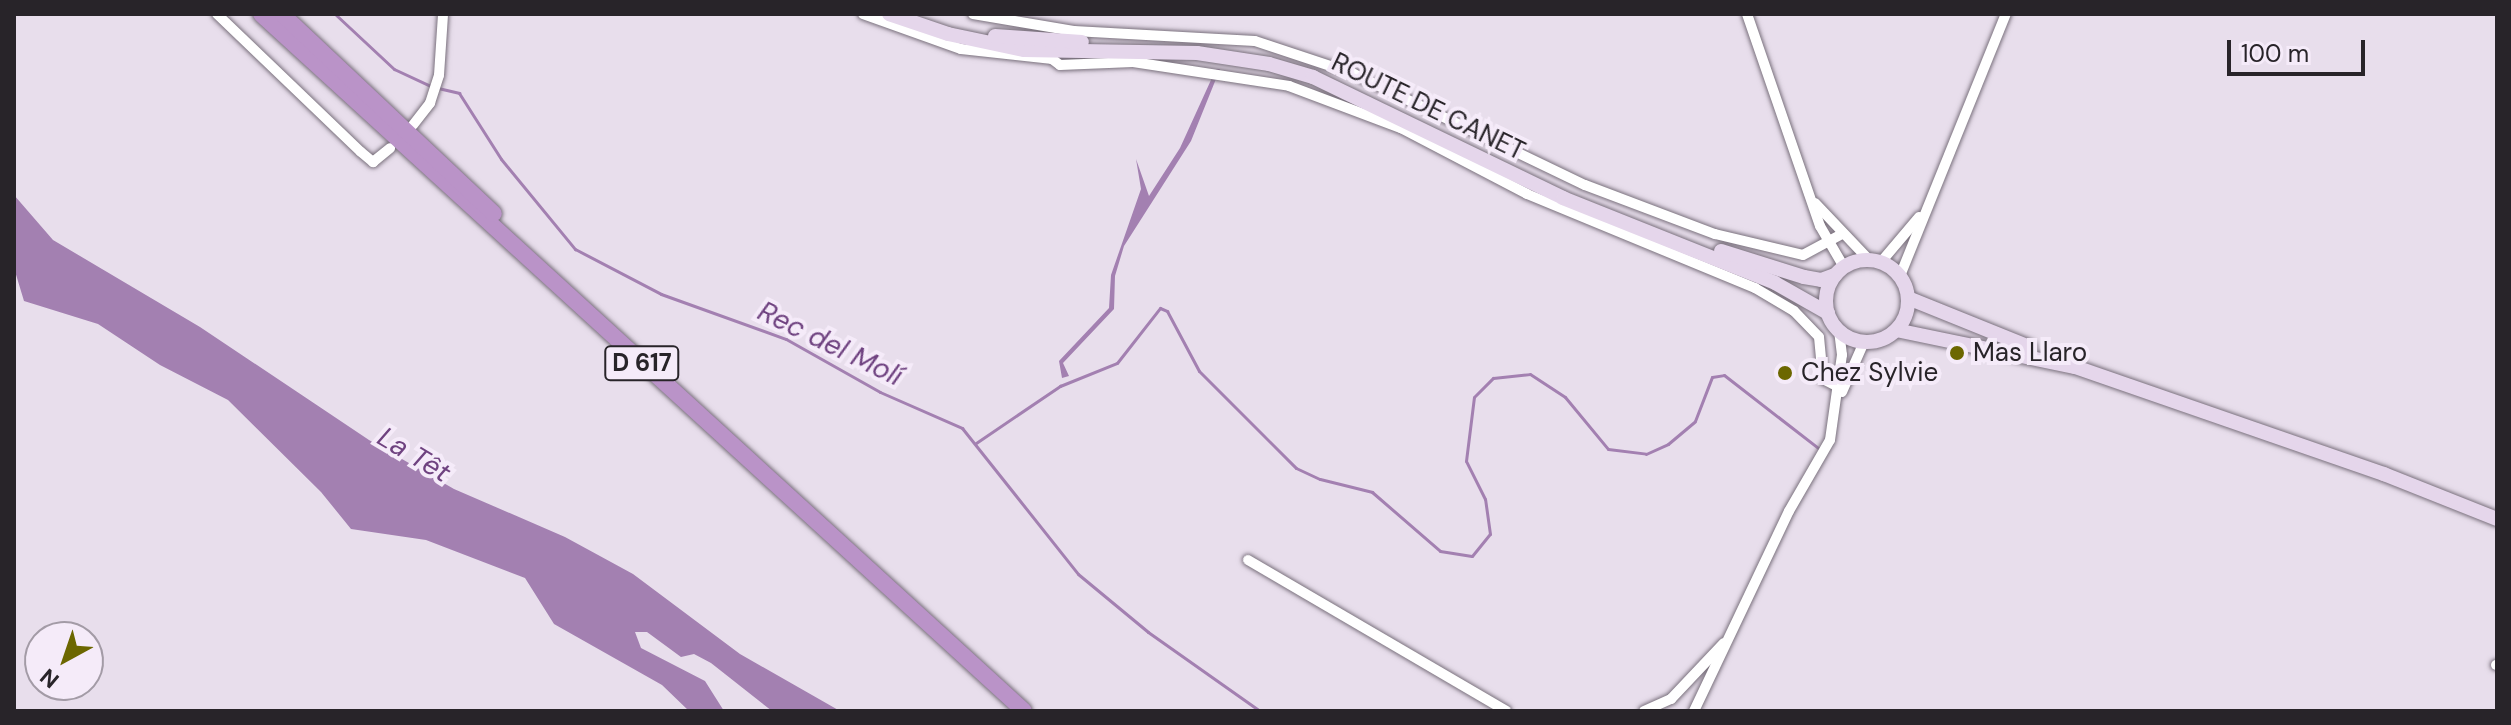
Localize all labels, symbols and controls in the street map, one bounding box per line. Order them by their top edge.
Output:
scale bar [2231,24,2369,74]
text: 100 m [2241,38,2309,69]
street label: ROUTE DE CANET [1326,47,1530,167]
water label: Rec del Molí [752,295,908,393]
place label: Mas Llaro [1973,337,2087,369]
road number: D 617 [604,343,680,383]
marker: Mas Llaro [1948,344,1966,362]
place label: Chez Sylvie [1801,357,1938,389]
marker: Chez Sylvie [1776,364,1794,382]
water label: La Têt [372,420,456,490]
north arrow [24,621,104,701]
text: N [34,662,65,695]

